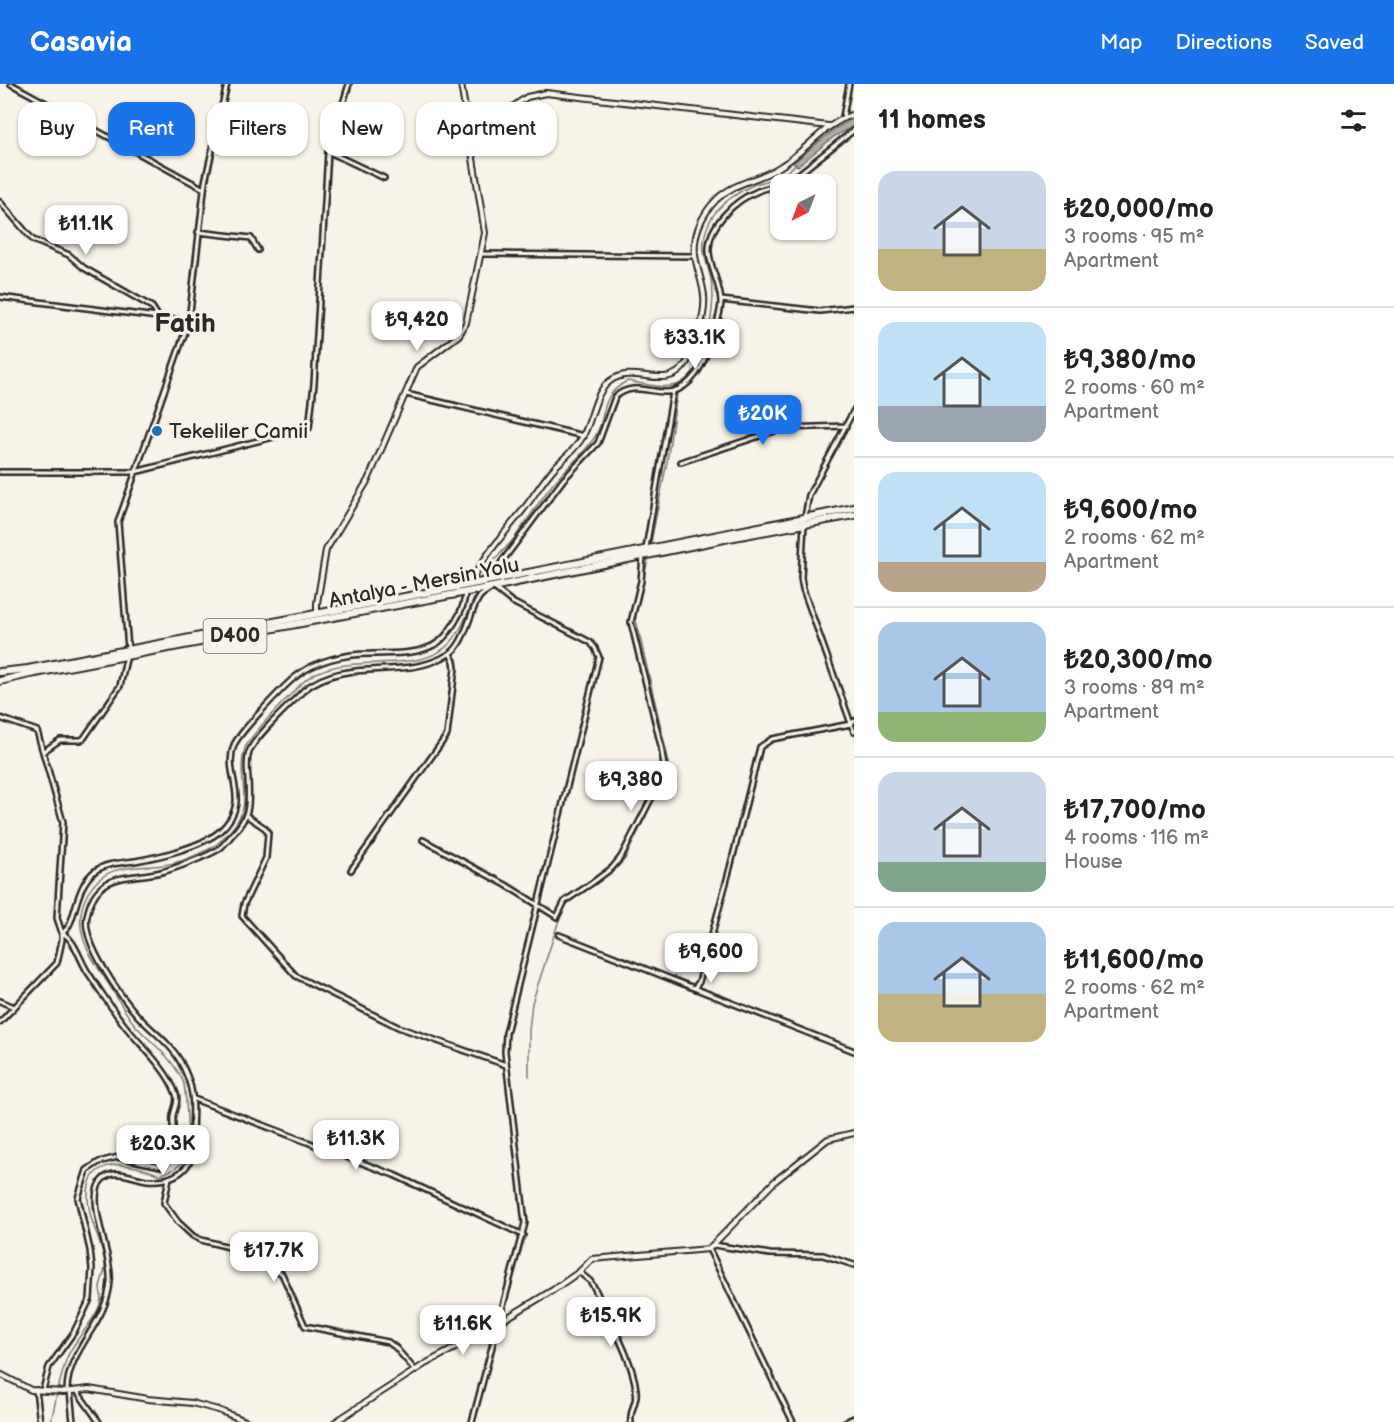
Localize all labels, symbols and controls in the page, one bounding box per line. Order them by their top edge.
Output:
text: Casavia [30,26,132,59]
text: Map [1100,30,1143,55]
text: Directions [1176,30,1272,55]
text: Saved [1305,30,1364,55]
chip: Buy [18,102,96,156]
chip: Rent [108,102,195,156]
chip: Filters [207,102,308,156]
chip: New [320,102,404,156]
chip: Apartment [416,102,557,156]
icon: filters [1337,104,1370,137]
text: 11 homes [878,105,986,136]
north arrow [770,174,836,240]
map controls [770,174,836,240]
text: ₺20,000/mo [1064,194,1214,225]
icon: home [926,195,998,267]
pin: ₺11.1K [37,205,135,256]
text: ₺11.1K [59,212,113,236]
text: 3 rooms · 95 m² [1064,225,1204,249]
text: Apartment [1064,249,1159,273]
pin: ₺9,420 [368,301,466,352]
district label: Fatih [154,308,216,340]
text: ₺9,420 [385,308,449,332]
pin: ₺33.1K [646,319,744,370]
text: ₺33.1K [664,326,726,350]
text: ₺9,380/mo [1064,345,1196,376]
icon: home [926,346,998,418]
text: 2 rooms · 60 m² [1064,376,1205,400]
pin: ₺20K [727,395,799,446]
text: Apartment [1064,400,1159,424]
text: ₺20K [738,402,788,426]
place label: Tekeliler Camii [169,419,308,444]
marker: Tekeliler Camii [150,424,164,438]
text: ₺9,600/mo [1064,495,1197,526]
icon: home [926,496,998,568]
text: 2 rooms · 62 m² [1064,526,1205,550]
text: Apartment [1064,550,1159,574]
street label: Antalya - Mersin Yolu [327,552,521,614]
road number: D400 [204,619,266,653]
text: ₺20,300/mo [1064,645,1213,676]
icon: home [926,646,998,718]
text: 3 rooms · 89 m² [1064,676,1205,700]
text: Apartment [1064,700,1159,724]
pin: ₺9,380 [582,761,680,812]
text: ₺9,380 [599,768,663,792]
text: ₺17,700/mo [1064,795,1206,826]
icon: home [926,796,998,868]
text: 4 rooms · 116 m² [1064,826,1209,850]
text: House [1064,850,1123,874]
pin: ₺9,600 [662,933,760,984]
text: ₺9,600 [679,940,743,964]
text: ₺11,600/mo [1064,945,1204,976]
icon: home [926,946,998,1018]
text: 2 rooms · 62 m² [1064,976,1205,1000]
text: Apartment [1064,1000,1159,1024]
pin: ₺11.3K [307,1120,405,1171]
pin: ₺20.3K [114,1125,212,1176]
text: ₺11.3K [327,1127,385,1151]
text: ₺20.3K [130,1132,196,1156]
pin: ₺17.7K [225,1232,323,1283]
text: ₺17.7K [244,1239,304,1263]
pin: ₺15.9K [562,1297,660,1348]
text: ₺15.9K [580,1304,642,1328]
pin: ₺11.6K [414,1305,512,1356]
text: ₺11.6K [434,1312,492,1336]

